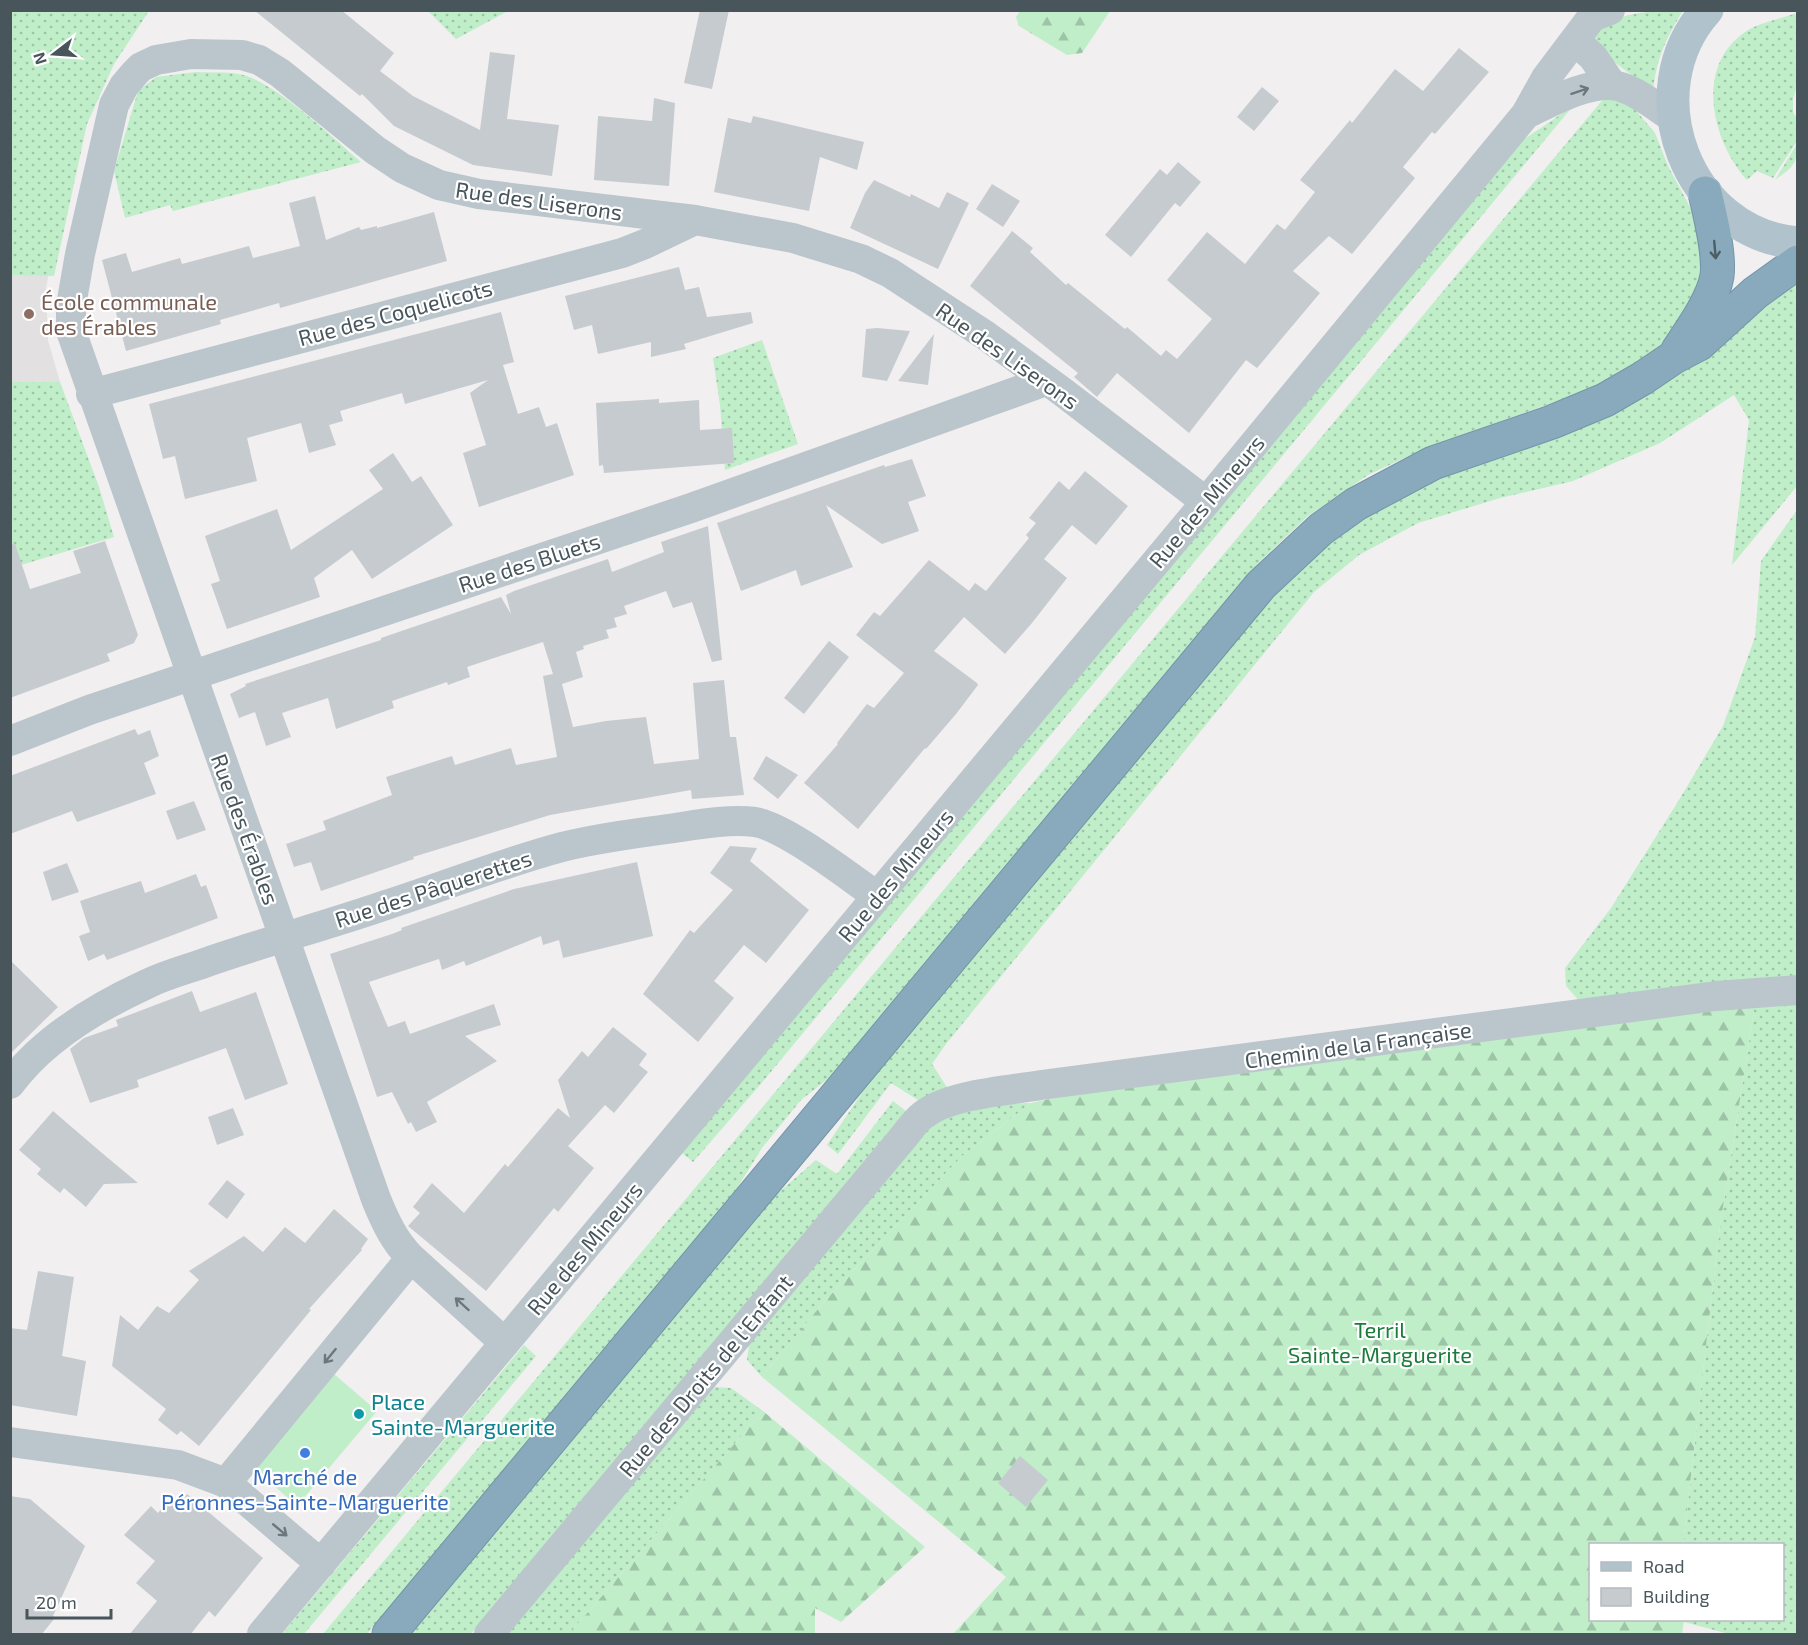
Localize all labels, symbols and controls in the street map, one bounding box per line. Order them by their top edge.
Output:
north arrow [24,24,84,84]
text: N [28,50,50,67]
one-way arrow [1570,85,1589,96]
street label: Rue des Liserons [454,175,624,225]
one-way arrow [1710,240,1721,260]
street label: Rue des Coquelicots [295,274,495,350]
place label: École communale des Érables [41,288,217,339]
street label: Rue des Liserons [932,296,1084,414]
marker: École communale des Érables [22,307,36,321]
street label: Rue des Mineurs [1143,429,1269,573]
street label: Rue des Bluets [455,527,603,597]
street label: Rue des Érables [207,750,285,908]
street label: Rue des Mineurs [832,803,958,947]
street label: Rue des Pâquerettes [331,844,535,932]
street label: Chemin de la Française [1243,1015,1473,1075]
street label: Rue des Mineurs [521,1176,647,1320]
street label: Rue des Droits de l'Enfant [613,1269,797,1481]
one-way arrow [454,1297,469,1311]
park label: Terril Sainte-Marguerite [1288,1316,1472,1367]
one-way arrow [324,1348,337,1364]
place label: Place Sainte-Marguerite [371,1388,555,1439]
marker: Place Sainte-Marguerite [352,1407,366,1421]
marker: Marché de Péronnes-Sainte-Marguerite [298,1446,312,1460]
place label: Marché de Péronnes-Sainte-Marguerite [161,1463,449,1514]
one-way arrow [272,1523,287,1537]
legend [1589,1543,1784,1621]
text: Road [1643,1555,1684,1577]
scale bar [27,1582,111,1620]
text: Building [1643,1585,1710,1607]
text: 20 m [36,1591,77,1613]

